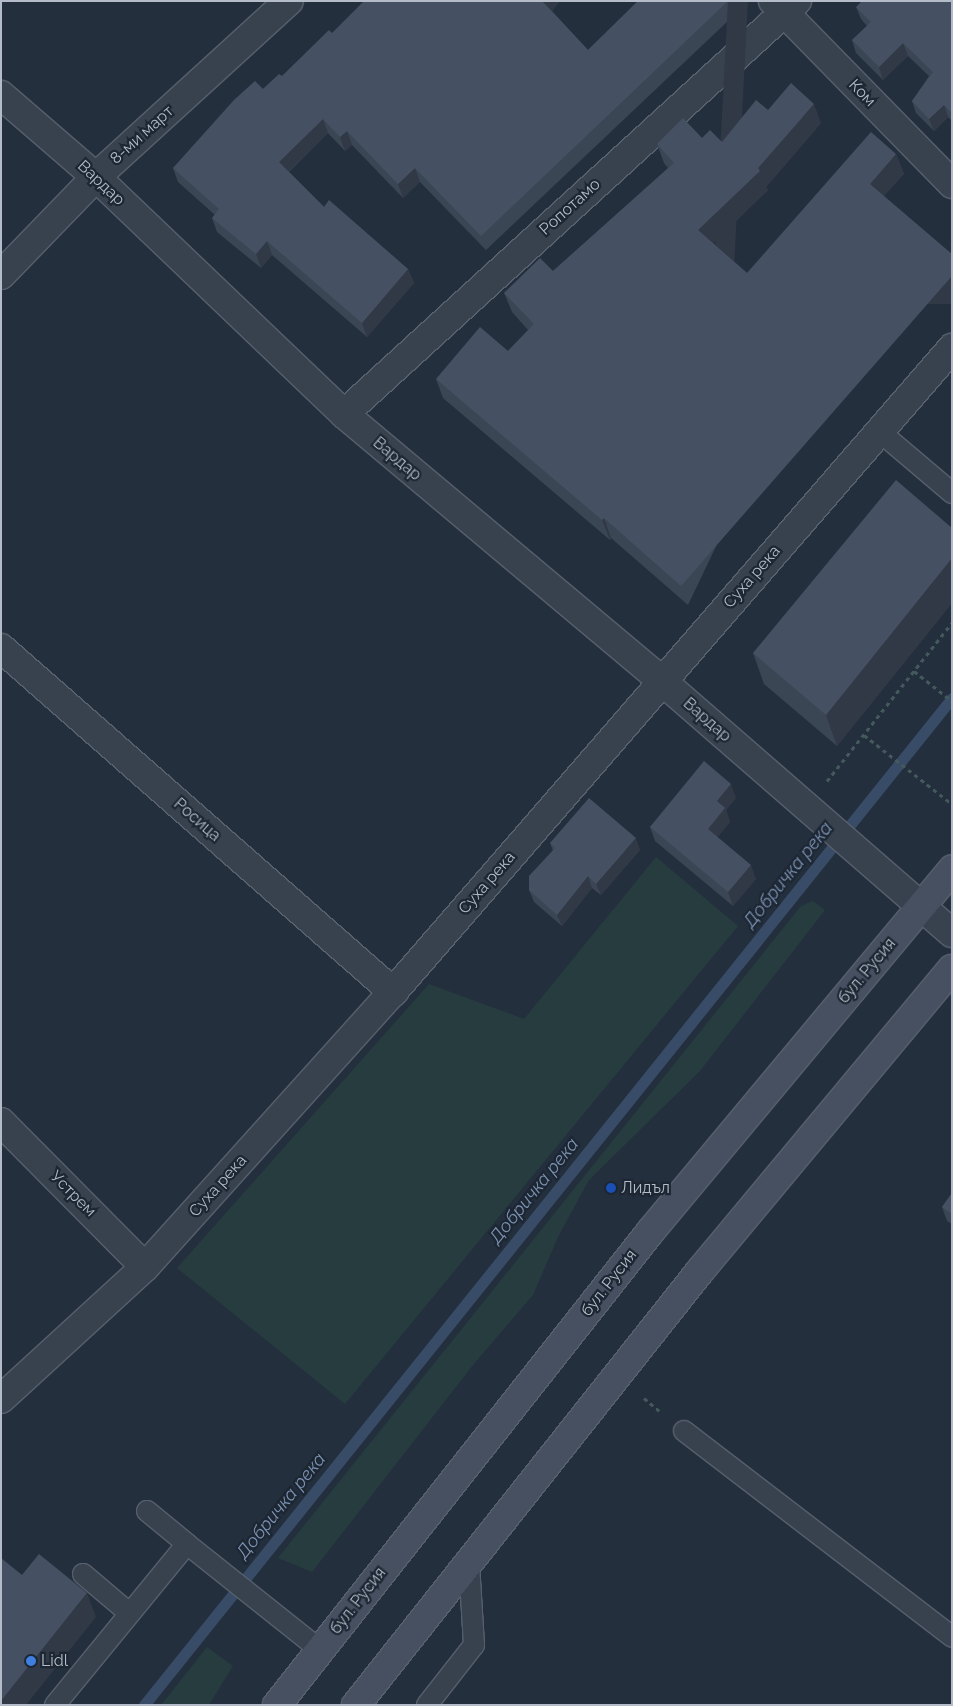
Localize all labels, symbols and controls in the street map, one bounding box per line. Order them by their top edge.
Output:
street label: Ком [845,75,879,111]
street label: 8-ми март [106,102,178,168]
street label: Вардар [74,157,128,209]
street label: Ропотамо [536,175,604,239]
street label: Вардар [369,433,425,485]
street label: Суха река [720,542,784,612]
street label: Вардар [679,694,735,746]
street label: Росица [170,794,224,846]
water label: Добричка река [739,818,837,932]
street label: Суха река [455,848,519,918]
street label: бул. Русия [834,934,900,1008]
water label: Добричка река [485,1134,583,1248]
street label: Суха река [185,1151,251,1221]
street label: Устрем [46,1167,100,1221]
place label: Лидъл [621,1178,670,1198]
marker: Лидъл [605,1182,617,1194]
street label: бул. Русия [577,1246,641,1320]
water label: Добричка река [232,1449,330,1563]
street label: бул. Русия [326,1564,390,1638]
place label: Lidl [41,1651,68,1671]
marker: Lidl [25,1655,37,1667]

